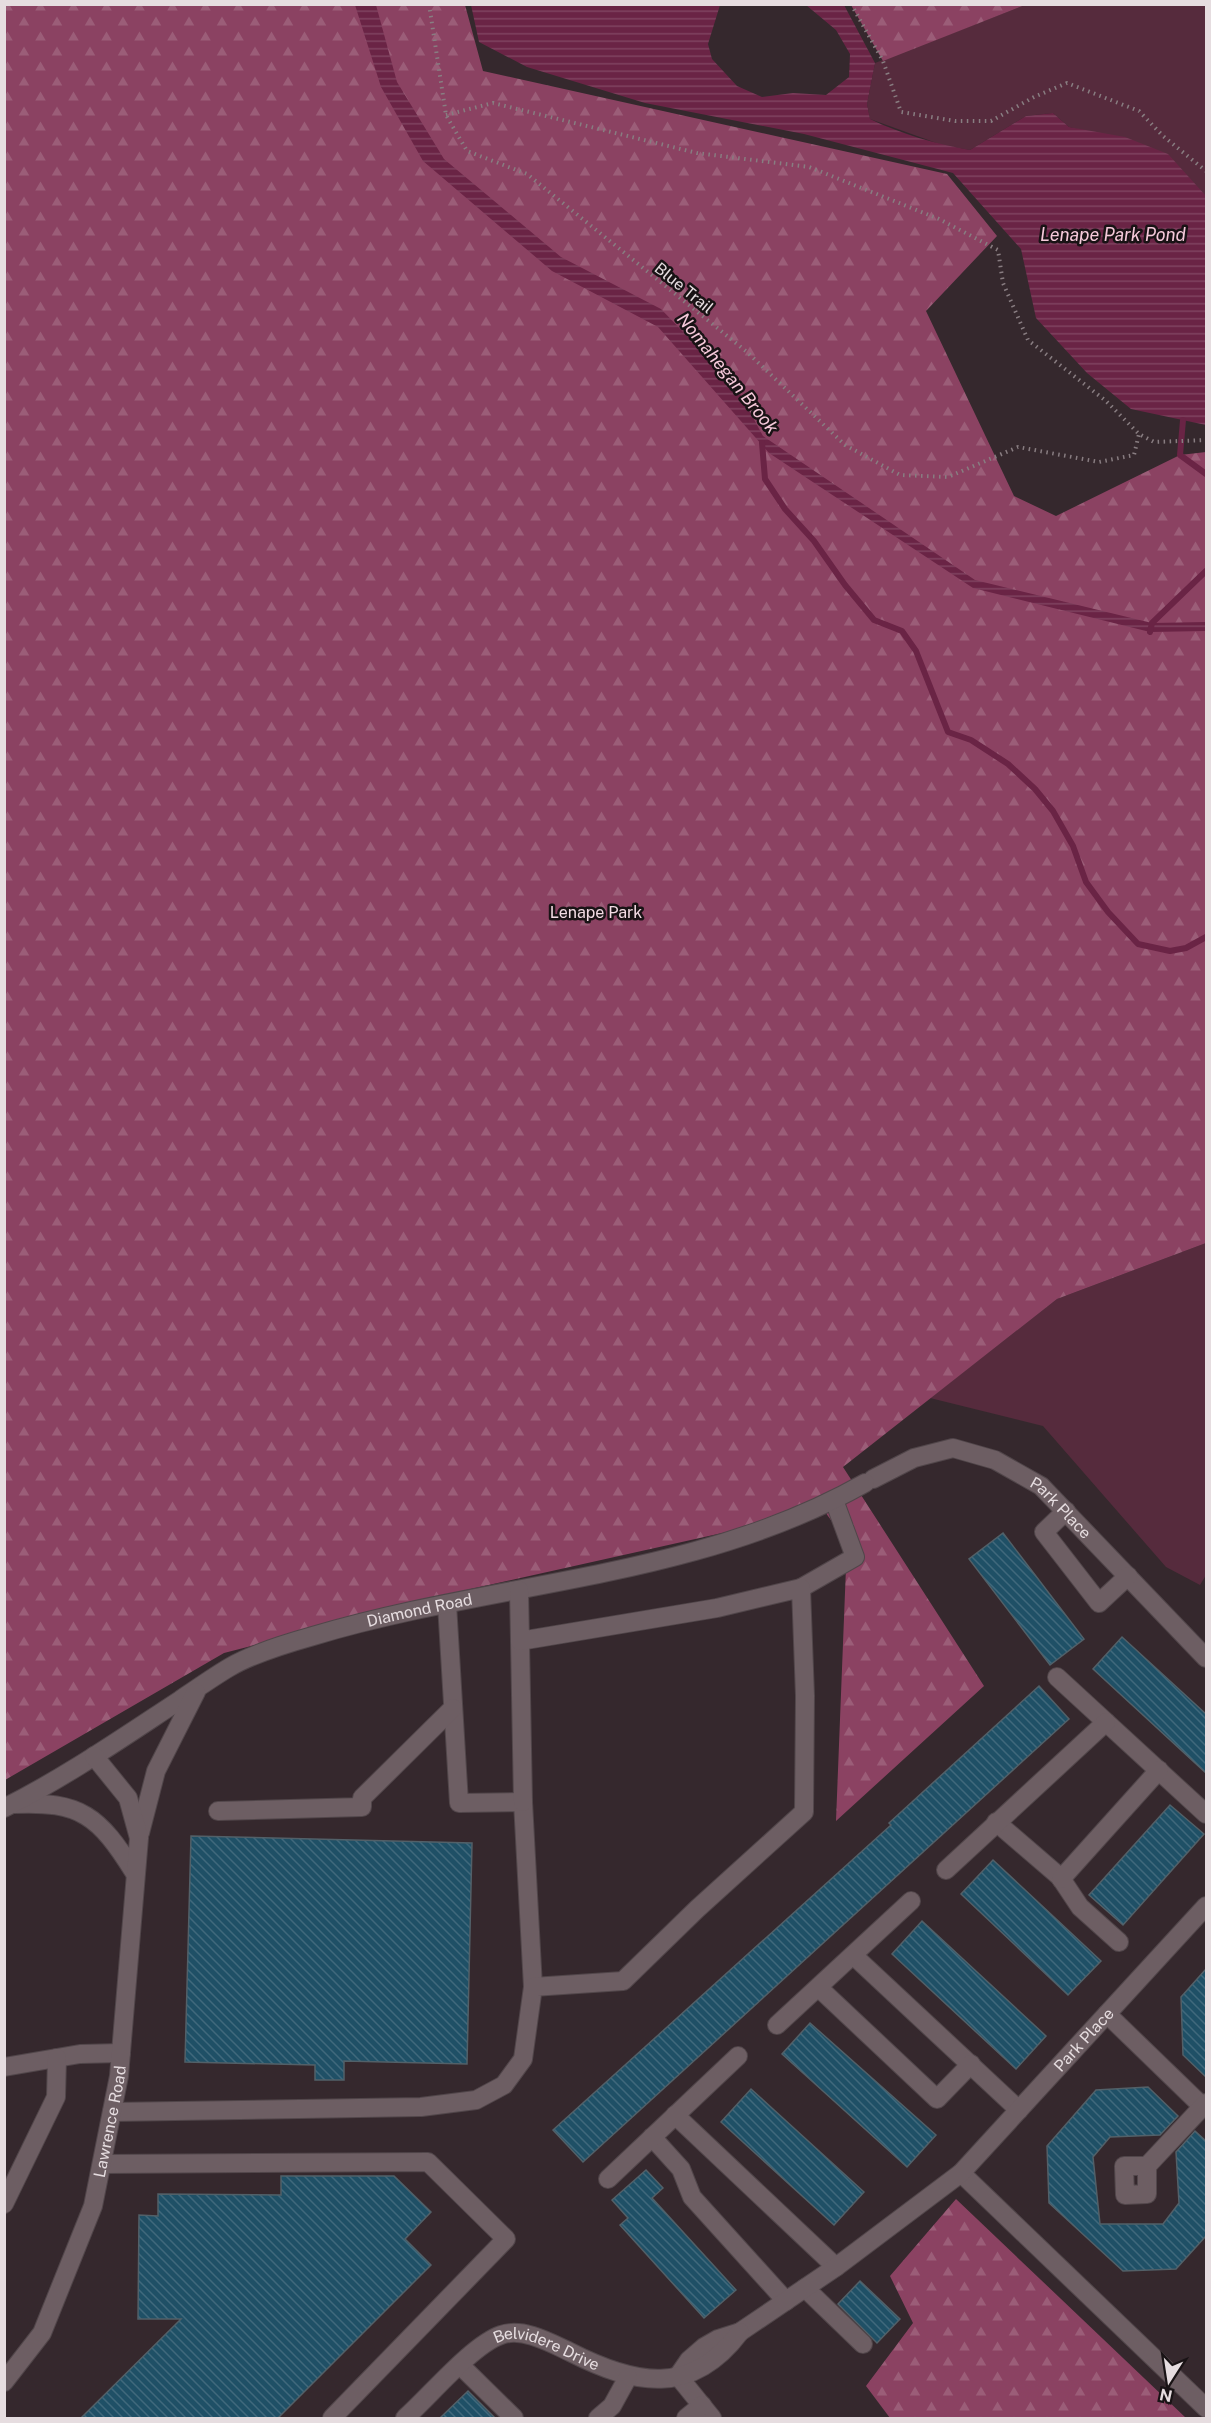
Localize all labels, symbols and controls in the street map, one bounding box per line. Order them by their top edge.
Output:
water label: Lenape Park Pond [1040,224,1187,245]
street label: Blue Trail [651,259,717,318]
water label: Nomahegan Brook [673,308,783,438]
park label: Lenape Park [550,903,642,922]
street label: Park Place [1027,1472,1096,1542]
street label: Diamond Road [365,1589,474,1631]
street label: Park Place [1050,2004,1117,2075]
street label: Lawrence Road [89,2065,129,2179]
street label: Belvidere Drive [490,2323,603,2374]
north arrow [1139,2351,1199,2411]
text: N [1158,2385,1174,2406]

